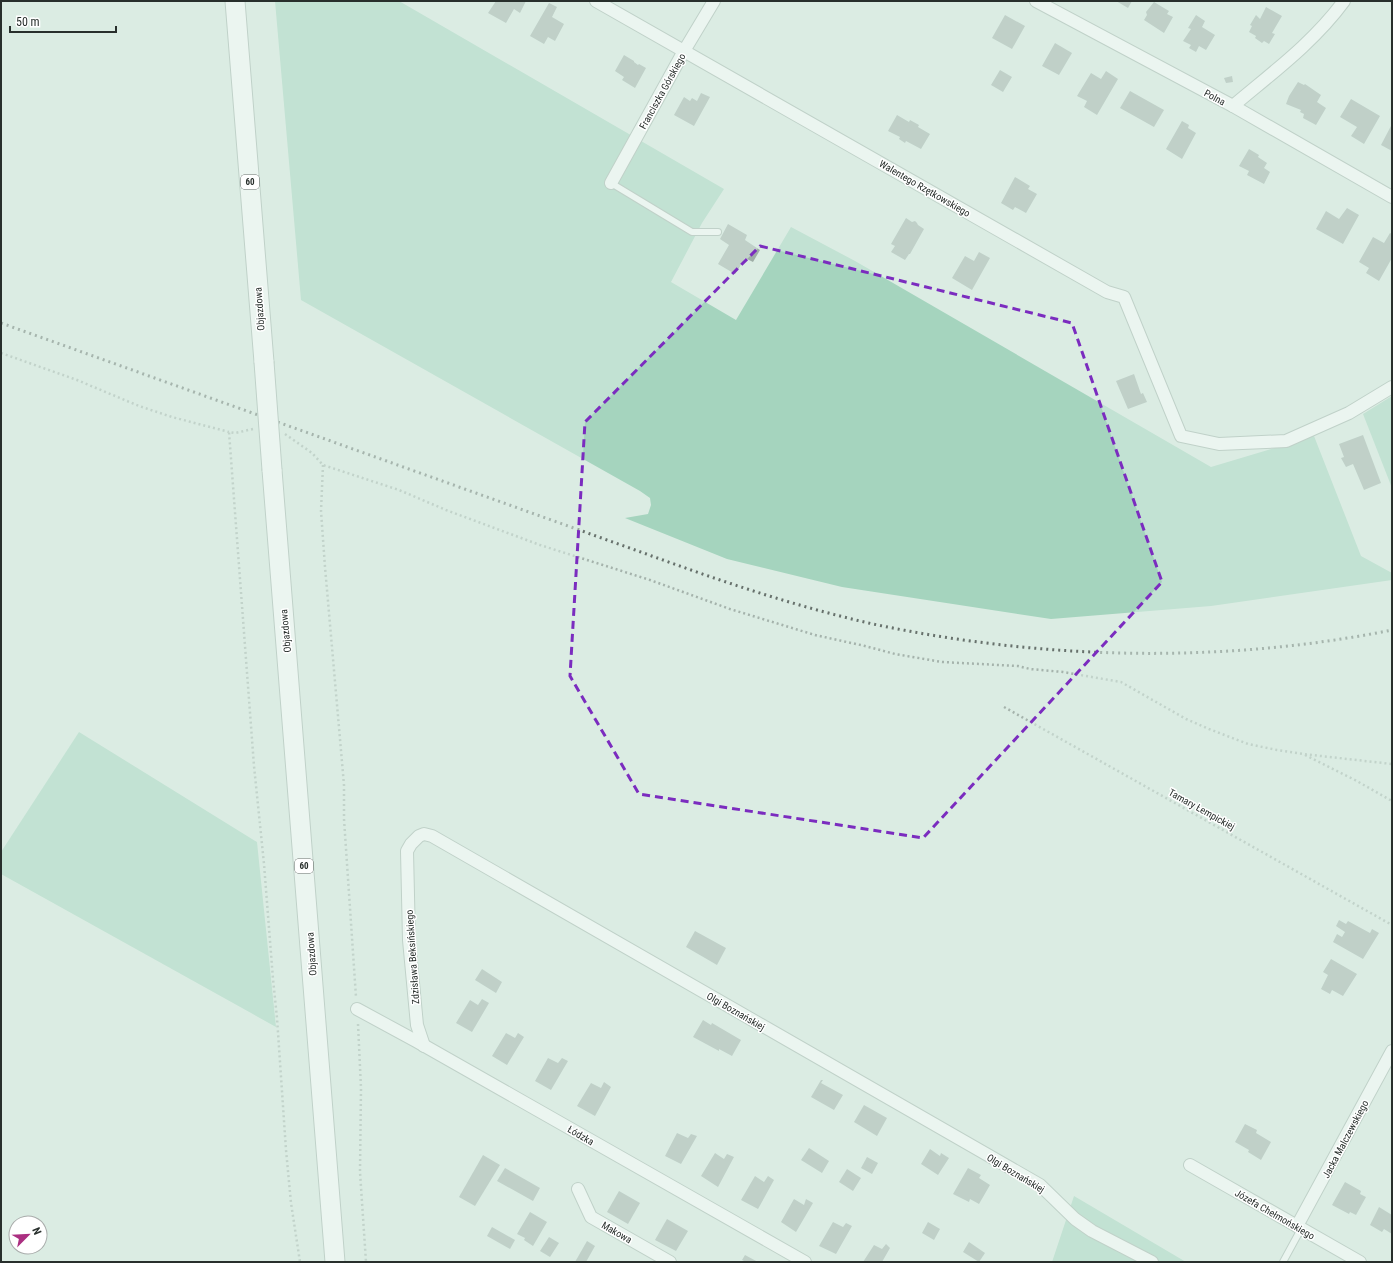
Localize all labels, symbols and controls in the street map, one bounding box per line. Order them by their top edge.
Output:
scale bar [10,8,116,34]
text: 50 m [16,15,40,29]
street label: Franciszka Górskiego [637,52,688,131]
street label: Polna [1202,87,1227,108]
street label: Walentego Rzętkowskiego [877,158,972,219]
road number: 60 [241,175,259,189]
street label: Objazdowa [252,287,267,331]
street label: Objazdowa [278,609,293,653]
street label: Tamary Łempickiej [1167,787,1237,832]
road number: 60 [295,859,313,873]
street label: Zdzisława Beksińskiego [404,909,421,1005]
street label: Objazdowa [304,932,319,976]
street label: Olgi Boznańskiej [705,990,767,1033]
street label: Jacka Malczewskiego [1320,1098,1371,1180]
street label: Łódzka [566,1124,596,1147]
street label: Olgi Boznańskiej [985,1152,1047,1195]
street label: Józefa Chełmońskiego [1233,1187,1317,1242]
north arrow [8,1215,48,1255]
street label: Makowa [600,1219,634,1246]
text: N [29,1225,44,1237]

